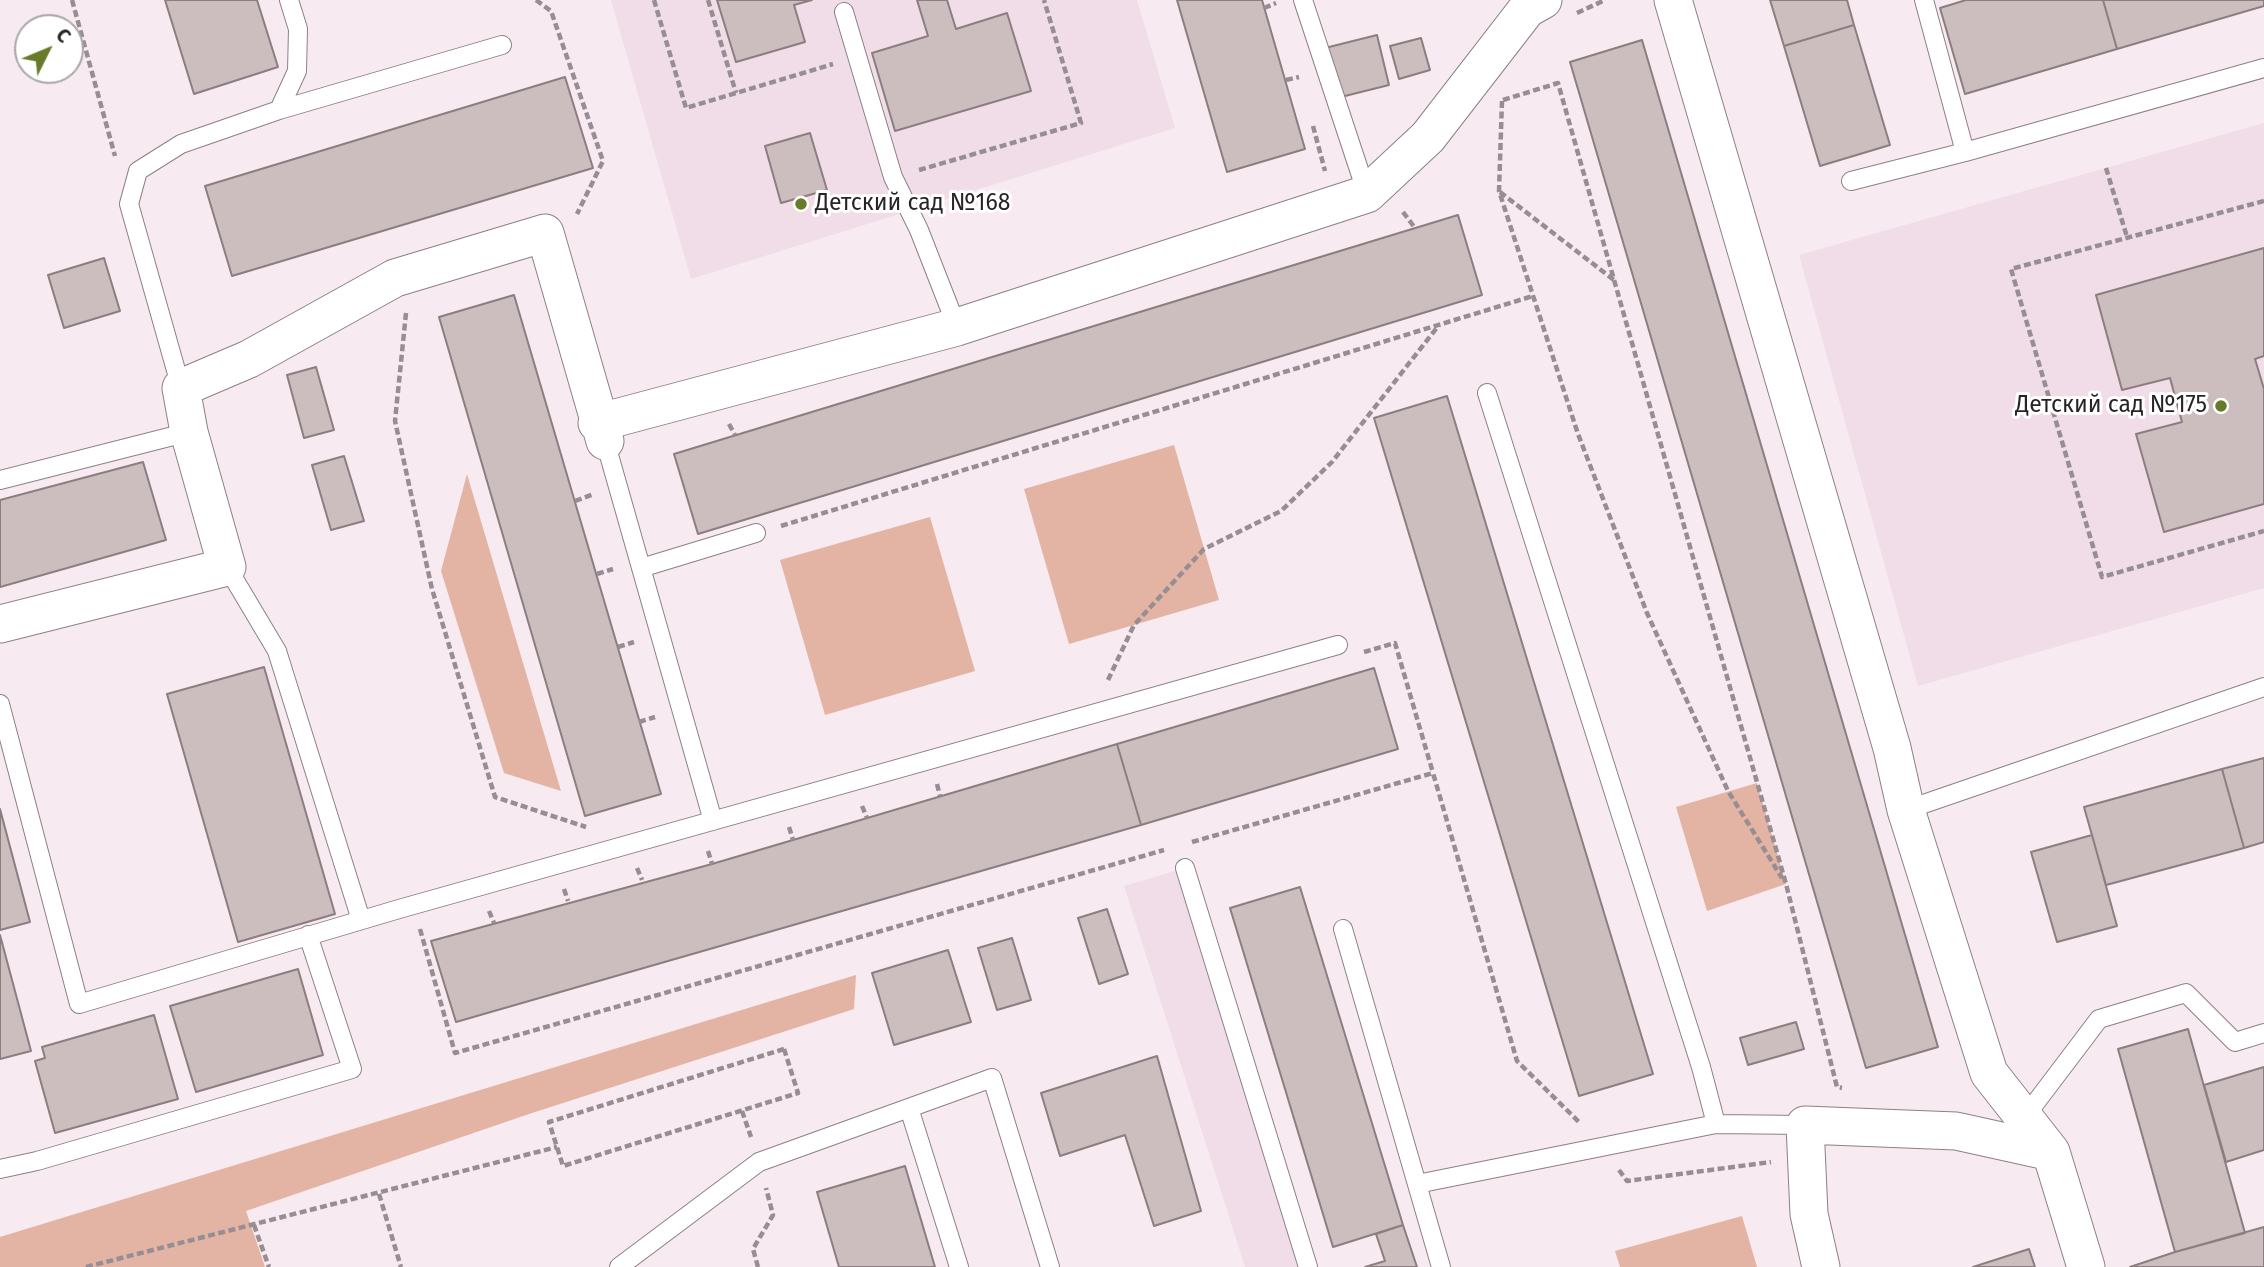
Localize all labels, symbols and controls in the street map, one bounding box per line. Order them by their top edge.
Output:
north arrow [14,14,84,84]
text: С [51,24,75,48]
place label: Детский сад №168 [815,190,1010,218]
marker: Детский сад №168 [793,196,809,212]
place label: Детский сад №175 [2015,392,2207,420]
marker: Детский сад №175 [2213,398,2229,414]

